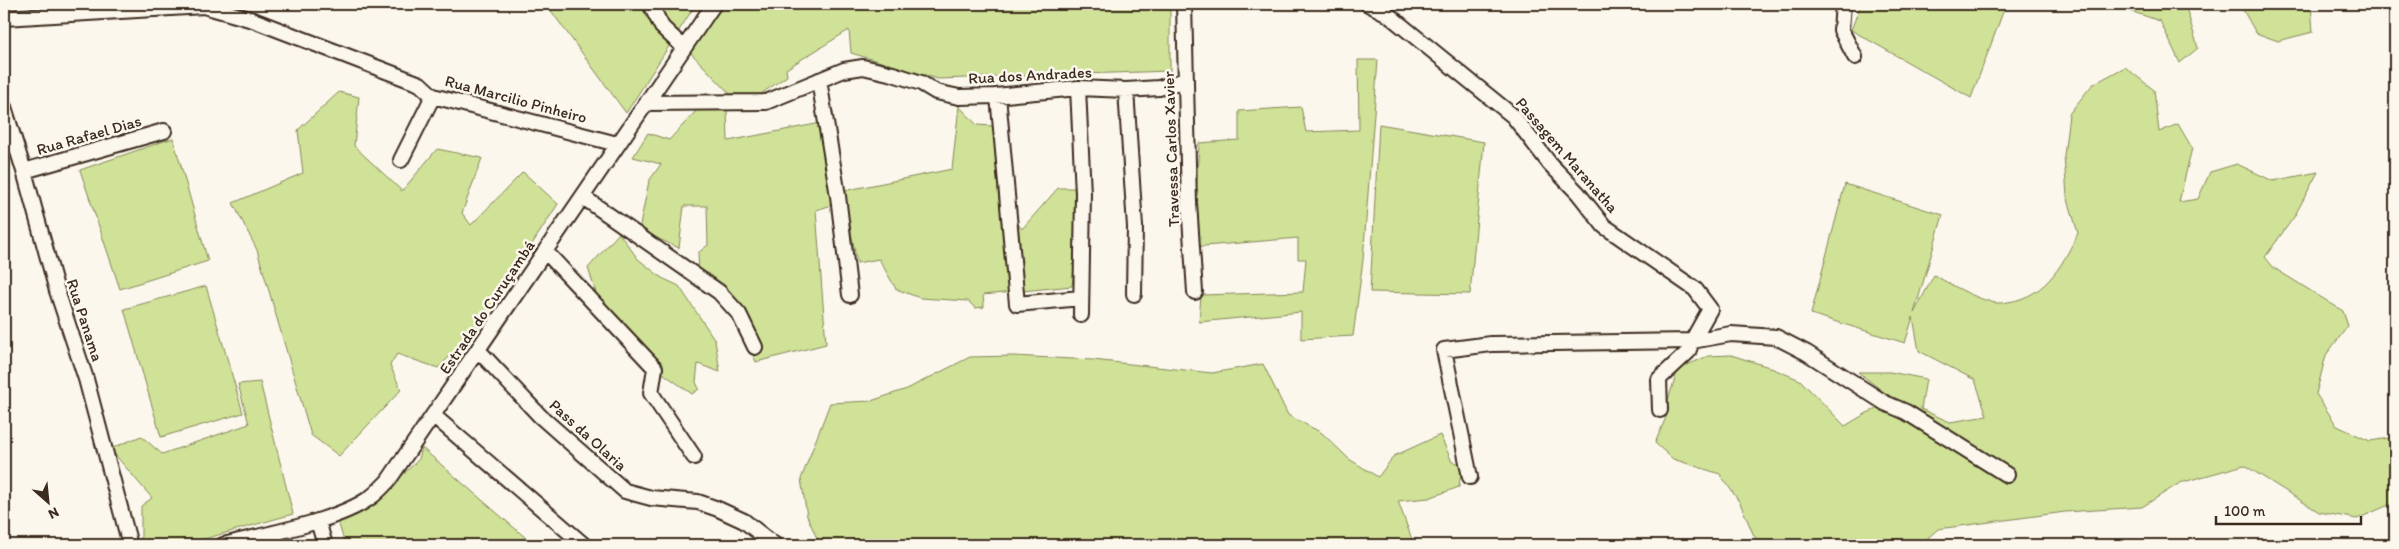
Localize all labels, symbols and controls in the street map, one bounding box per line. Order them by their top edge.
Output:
street label: Rua dos Andrades [968,62,1092,88]
street label: Travessa Carlos Xavier [1159,70,1183,227]
street label: Rua Marcilio Pinheiro [443,71,589,127]
street label: Passagem Maranatha [1512,93,1623,217]
street label: Rua Rafael Dias [34,111,144,159]
street label: Estrada do Curuçambá [435,236,539,377]
street label: Rua Panama [63,276,107,364]
street label: Pass da Olaria [545,395,631,475]
north arrow [22,476,72,526]
scale bar [2216,494,2362,526]
text: 100 m [2224,502,2266,520]
text: N [46,503,62,523]

